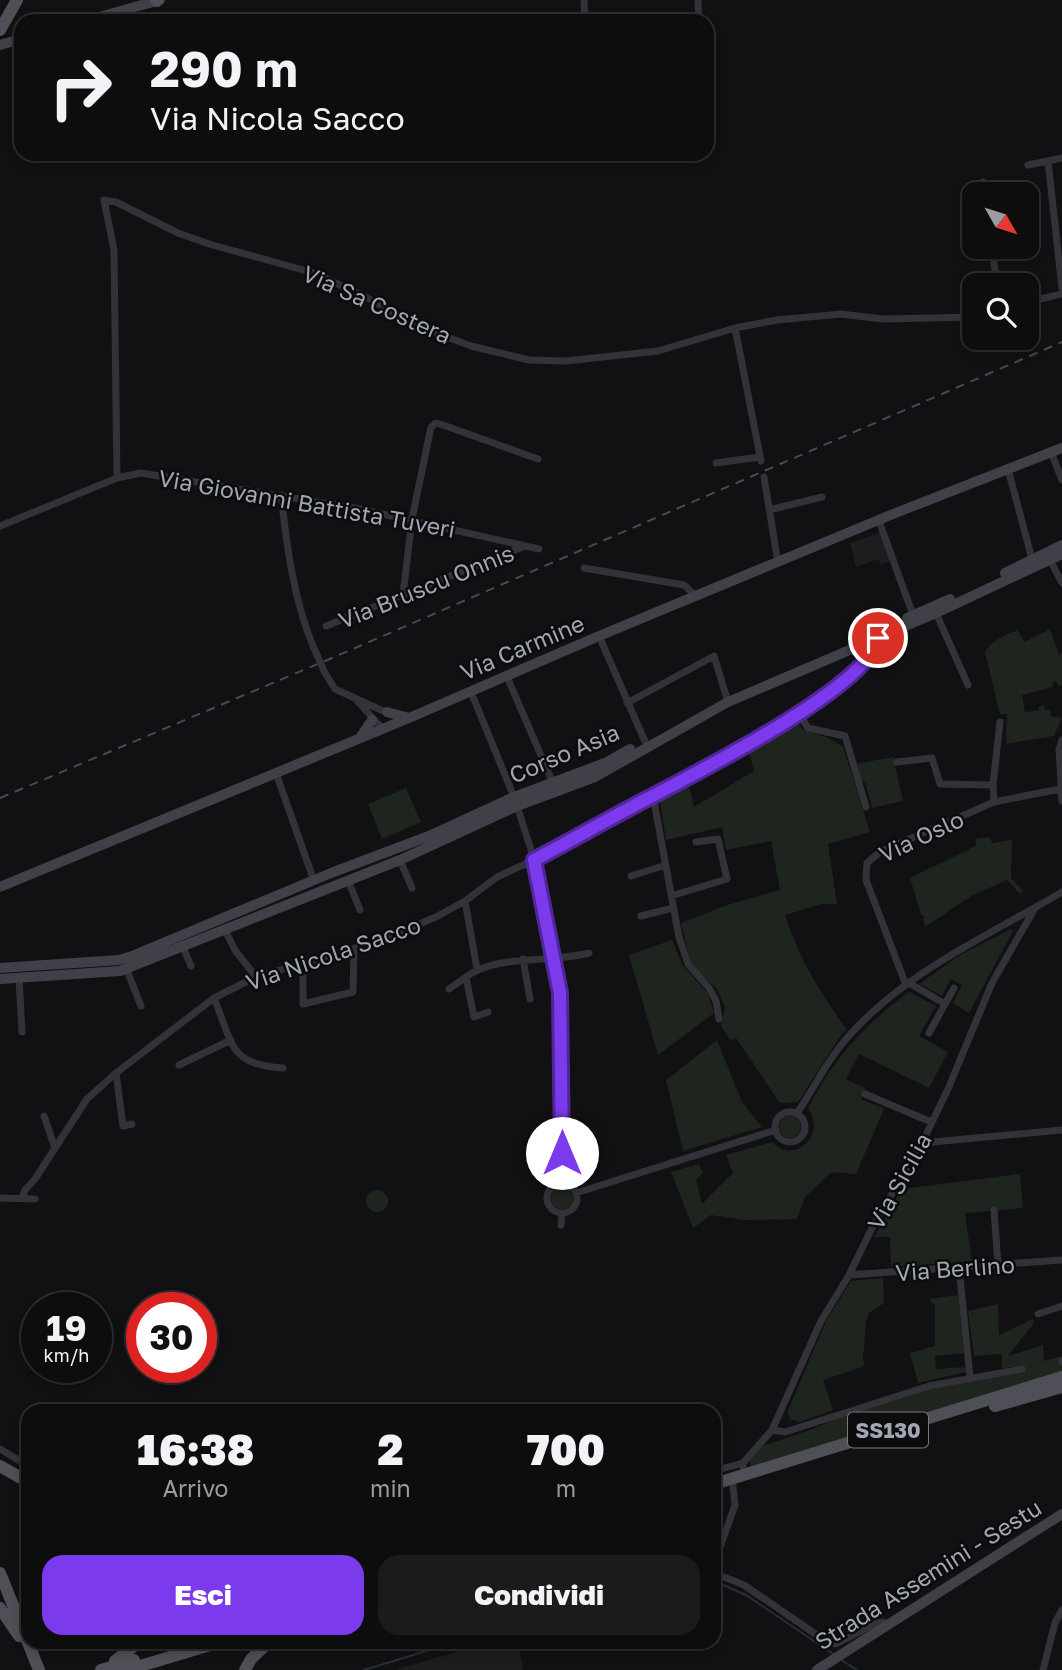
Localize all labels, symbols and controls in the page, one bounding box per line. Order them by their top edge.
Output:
text: 290 m [150,39,298,98]
icon: right [35,42,126,133]
text: Via Nicola Sacco [150,99,405,137]
north arrow [962,182,1040,259]
map controls [962,182,1039,350]
street label: Via Sa Costera [298,259,456,349]
button: search [962,273,1039,350]
street label: Via Giovanni Battista Tuveri [156,463,458,543]
street label: Via Bruscu Onnis [334,538,518,634]
street label: Via Carmine [456,608,588,686]
pin [848,608,908,668]
icon: arrive [859,619,897,657]
street label: Corso Asia [505,717,623,789]
street label: Via Oslo [874,804,968,868]
street label: Via Nicola Sacco [242,910,424,996]
position arrow [525,1116,599,1190]
street label: Via Sicilia [861,1128,937,1234]
street label: Via Berlino [894,1250,1016,1286]
speed limit sign: 30 [126,1292,217,1383]
text: 19 [46,1307,87,1349]
text: km/h [44,1344,89,1366]
road number: SS130 [848,1412,928,1448]
text: 16:38 [137,1424,254,1474]
text: 2 [377,1424,403,1474]
text: 700 [527,1424,605,1474]
text: Arrivo [163,1474,228,1502]
text: min [370,1474,411,1502]
text: m [556,1474,576,1502]
street label: Strada Assemini - Sestu [810,1493,1046,1655]
button: Esci [42,1555,364,1635]
button: Condividi [378,1555,700,1635]

